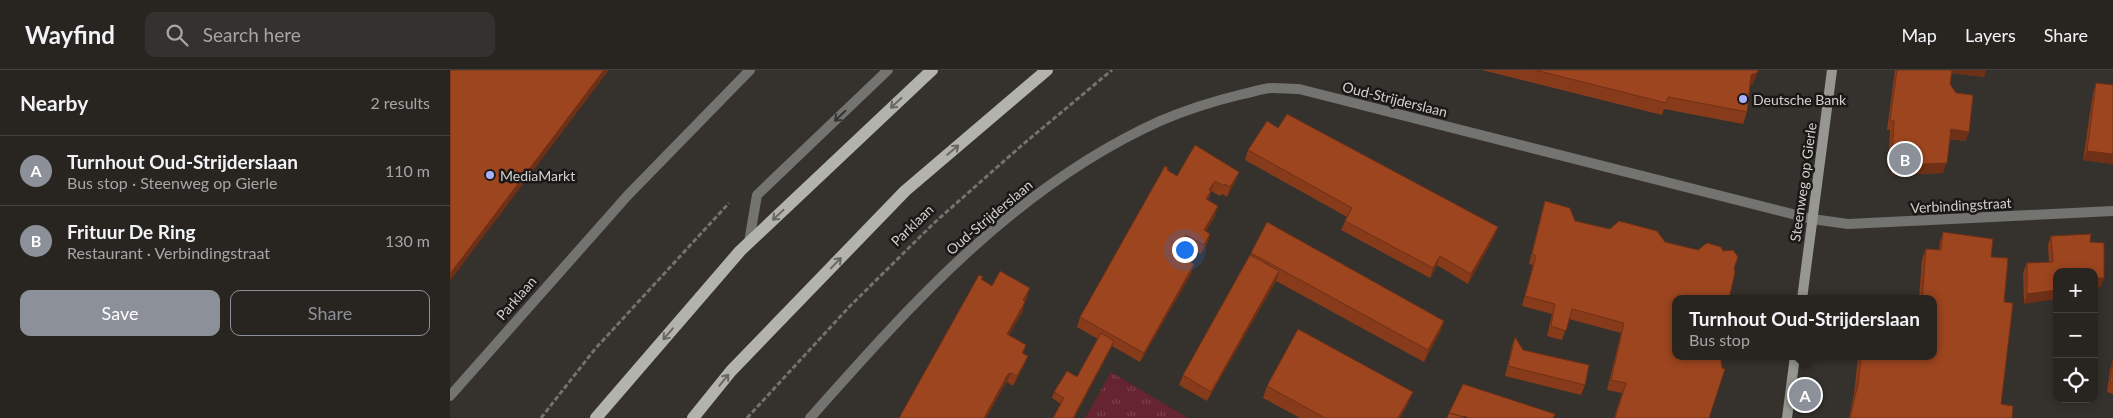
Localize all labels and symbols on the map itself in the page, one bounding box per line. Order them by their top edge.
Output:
street label: Oud-Strijderslaan [1341,78,1449,120]
place label: Deutsche Bank [1753,91,1847,108]
marker: Deutsche Bank [1737,93,1749,105]
one-way arrow [890,97,903,109]
one-way arrow [834,110,847,122]
street label: Steenweg op Gierle [1786,121,1820,243]
pin: B [1889,140,1921,178]
one-way arrow [946,145,959,156]
place label: MediaMarkt [500,167,575,184]
marker: MediaMarkt [484,169,496,181]
street label: Oud-Strijderslaan [942,176,1036,258]
street label: Verbindingstraat [1910,194,2012,216]
street label: Parklaan [887,201,937,249]
one-way arrow [772,209,784,221]
your location [1172,237,1198,263]
one-way arrow [830,256,842,269]
street label: Parklaan [492,273,540,323]
one-way arrow [662,328,674,341]
one-way arrow [718,374,729,387]
pin: A [1789,376,1821,414]

